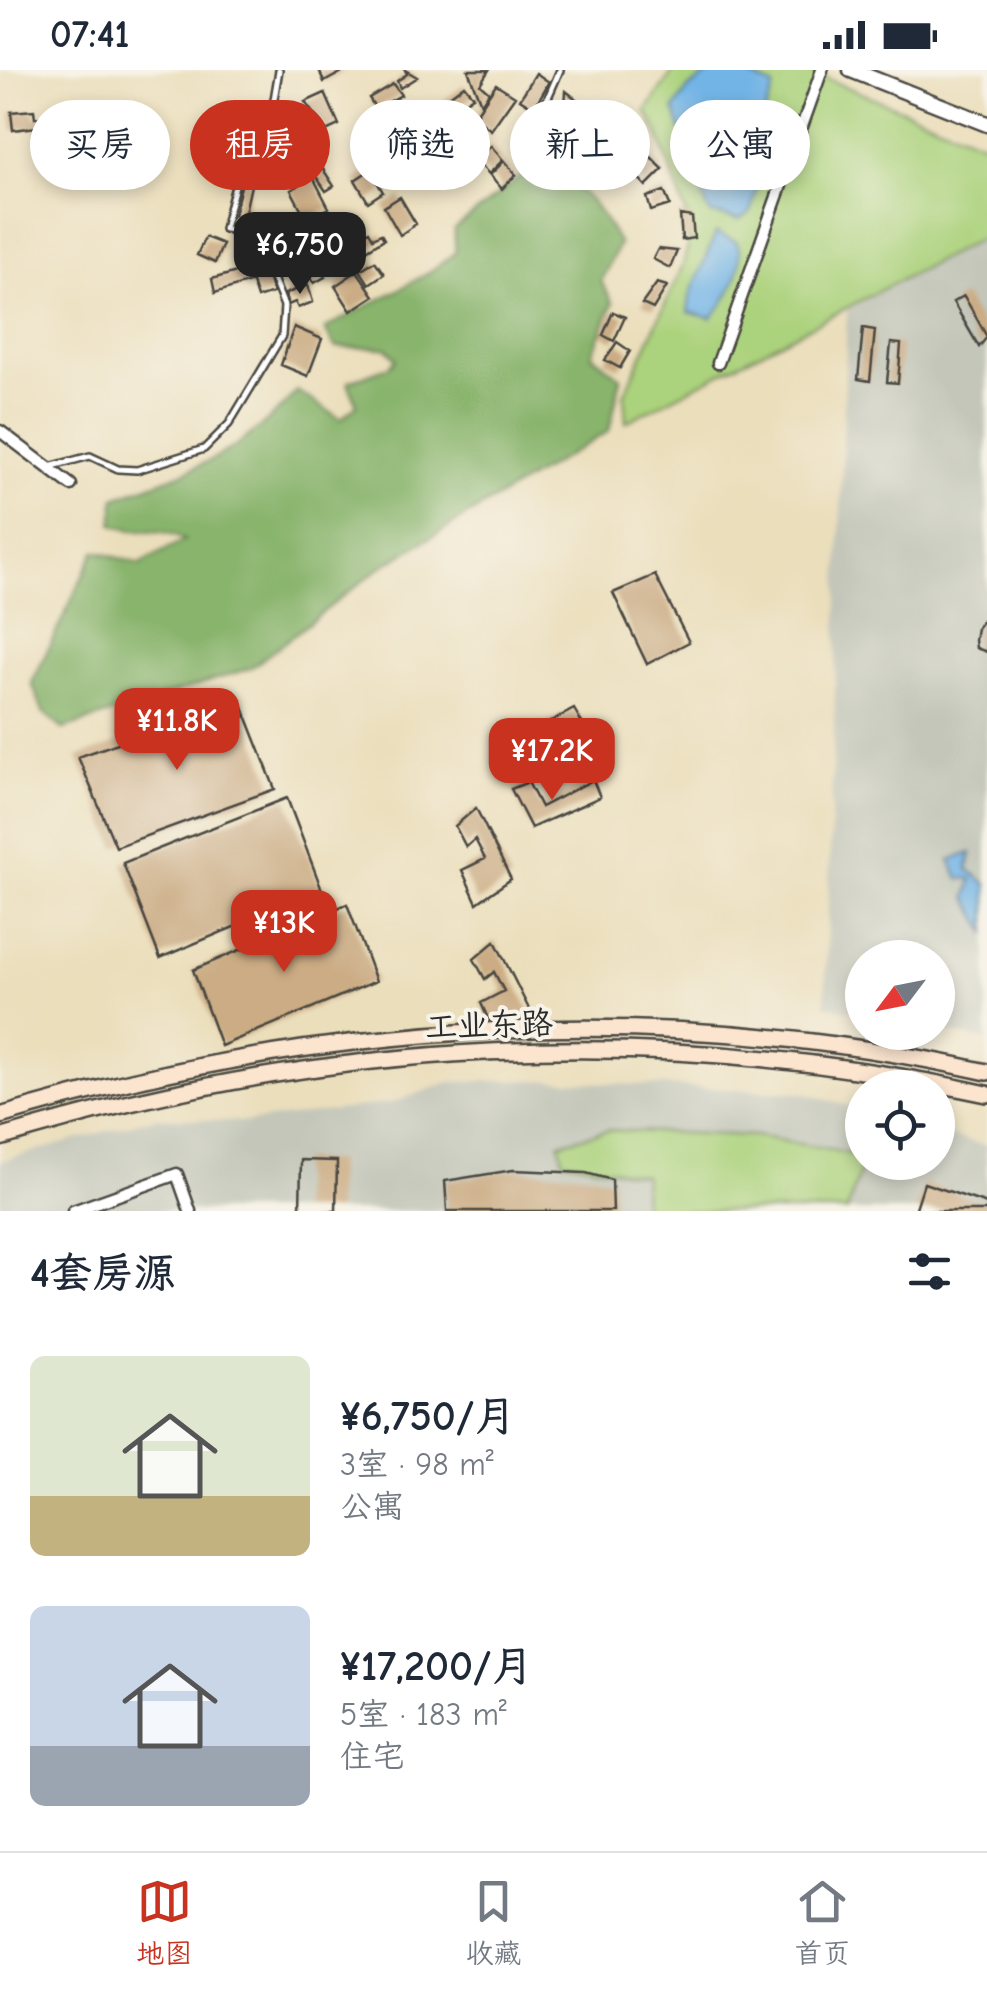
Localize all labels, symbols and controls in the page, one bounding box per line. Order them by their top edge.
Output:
text: 07:41 [50,13,129,57]
chip: 买房 [30,100,170,190]
chip: 租房 [190,100,330,190]
chip: 筛选 [350,100,490,190]
chip: 新上 [510,100,650,190]
chip: 公寓 [670,100,810,190]
pin: ¥6,750 [219,212,381,297]
text: ¥6,750 [256,226,344,263]
pin: ¥11.8K [96,688,258,773]
text: ¥11.8K [136,702,218,739]
pin: ¥17.2K [471,718,633,803]
text: ¥17.2K [511,732,593,769]
pin: ¥13K [225,890,343,975]
text: ¥13K [253,904,315,941]
north arrow [845,940,955,1050]
map controls [845,940,955,1180]
street label: 工业东路 [424,1004,554,1046]
button: locate [845,1070,955,1180]
icon: filters [902,1244,957,1299]
text: 4套房源 [30,1249,176,1298]
text: ¥6,750/月 [340,1392,516,1441]
icon: home [110,1396,230,1516]
text: 3室 · 98 m² [340,1446,494,1483]
text: 公寓 [340,1488,404,1525]
text: ¥17,200/月 [340,1642,533,1691]
icon: home [110,1646,230,1766]
text: 5室 · 183 m² [340,1696,507,1733]
text: 住宅 [340,1738,404,1775]
tab: 地图 [136,1874,193,1971]
tab: 收藏 [465,1874,522,1971]
tab: 首页 [794,1874,851,1971]

